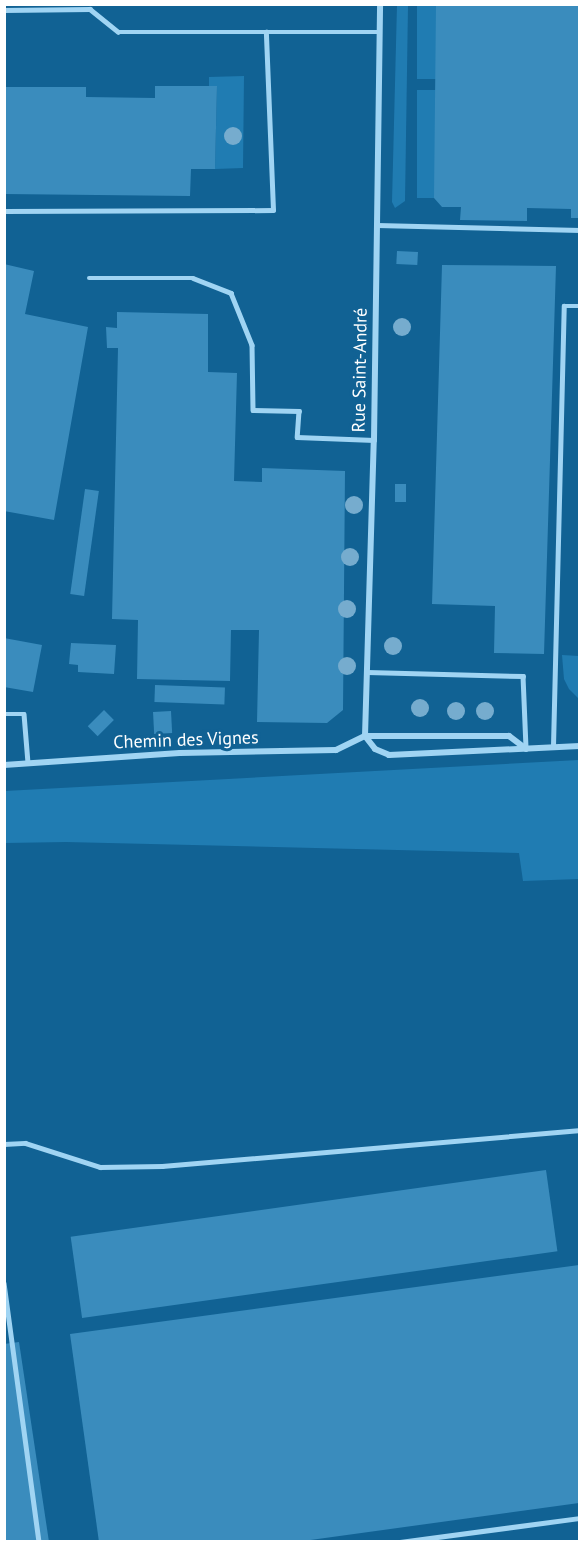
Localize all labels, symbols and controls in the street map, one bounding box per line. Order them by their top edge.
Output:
street label: Rue Saint-André [348,307,372,433]
street label: Chemin des Vignes [113,727,259,753]

